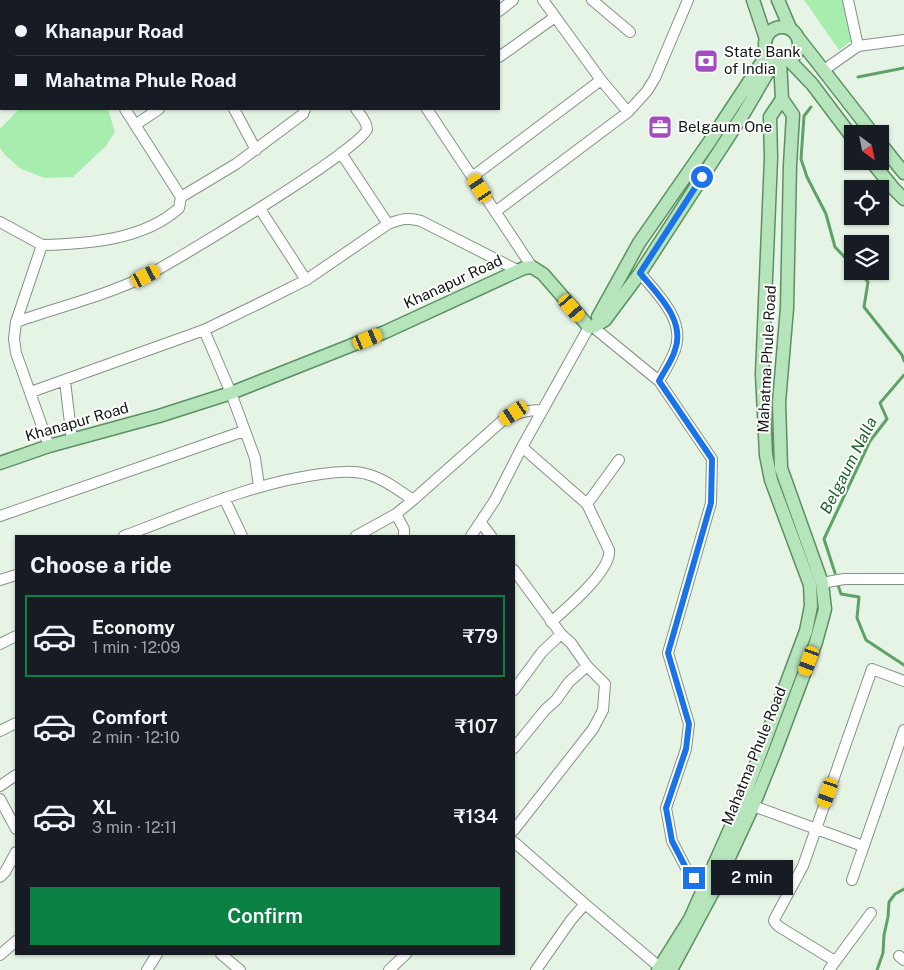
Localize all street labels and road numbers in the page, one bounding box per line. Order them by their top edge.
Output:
street label: Khanapur Road [401,251,505,312]
street label: Mahatma Phule Road [754,285,779,433]
street label: Khanapur Road [23,399,131,444]
street label: Mahatma Phule Road [718,684,789,827]

